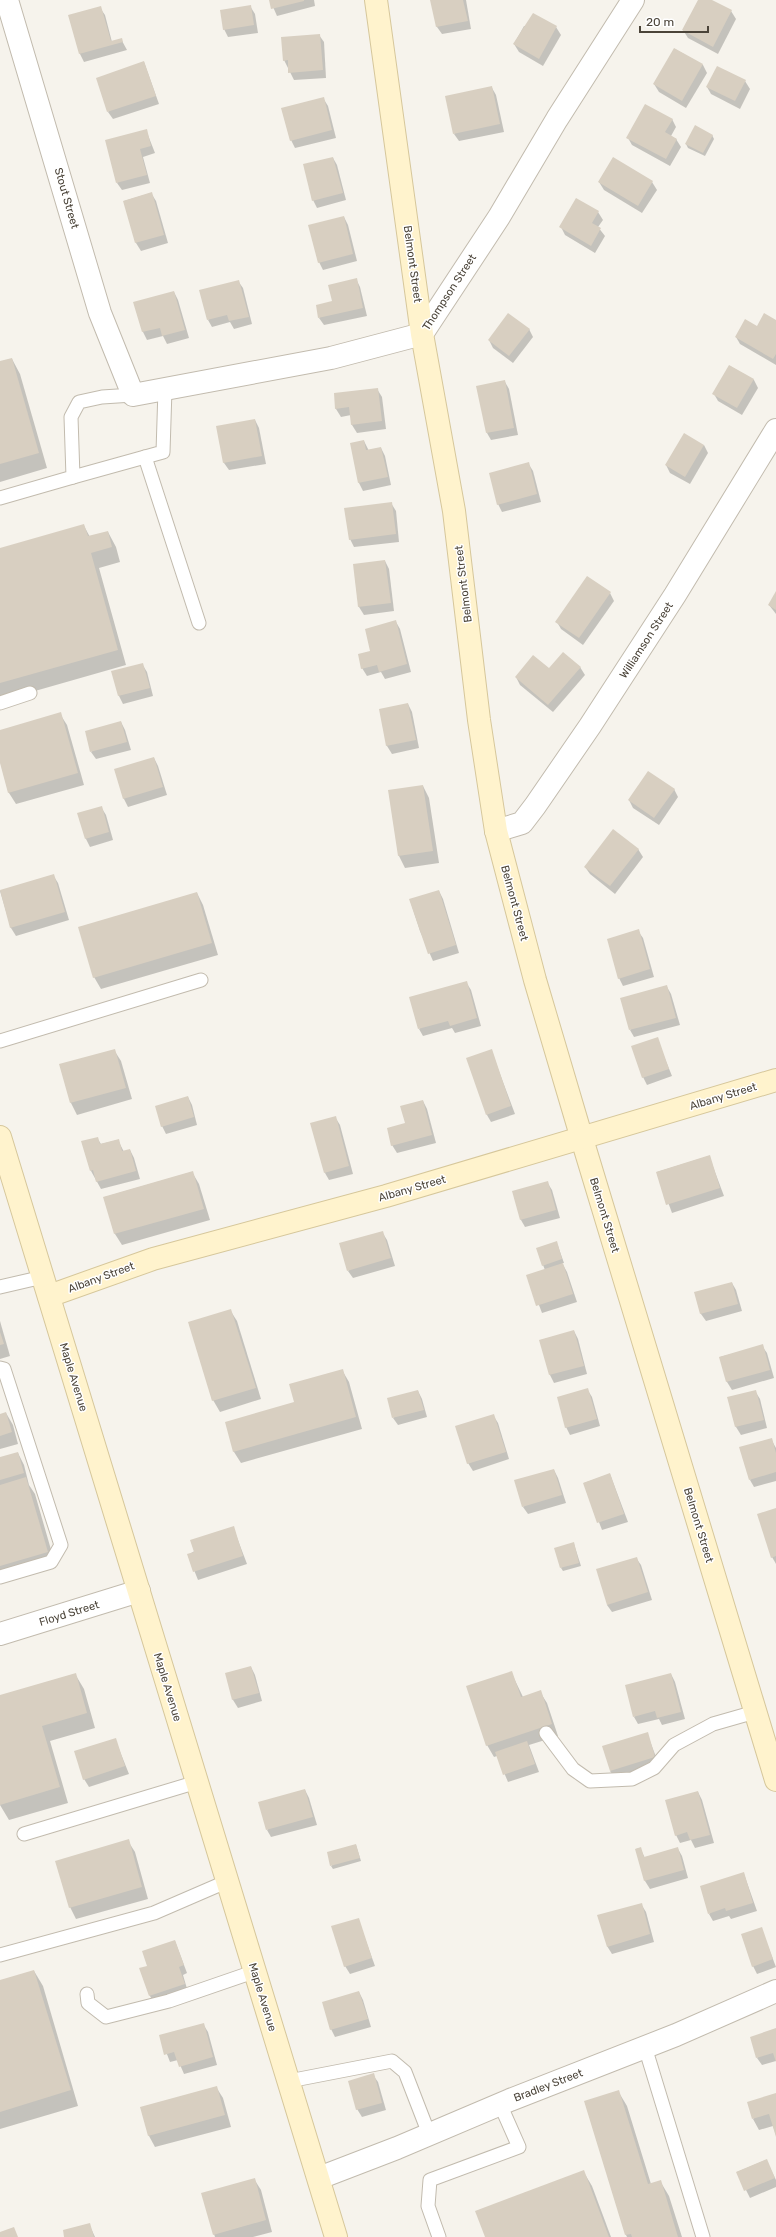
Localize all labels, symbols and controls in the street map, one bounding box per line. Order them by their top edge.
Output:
scale bar [640,8,708,34]
text: 20 m [646,15,674,29]
street label: Stout Street [52,166,82,231]
street label: Belmont Street [401,225,424,304]
street label: Thompson Street [420,251,479,333]
street label: Belmont Street [452,544,475,623]
street label: Williamson Street [617,599,676,681]
street label: Belmont Street [498,864,531,943]
street label: Albany Street [688,1080,759,1113]
street label: Albany Street [377,1172,448,1204]
street label: Belmont Street [587,1176,622,1255]
street label: Albany Street [66,1259,137,1295]
street label: Maple Avenue [57,1341,90,1413]
street label: Belmont Street [681,1486,716,1565]
street label: Floyd Street [38,1598,101,1629]
street label: Maple Avenue [151,1651,184,1723]
street label: Maple Avenue [246,1961,279,2033]
street label: Bradley Street [512,2066,585,2105]

